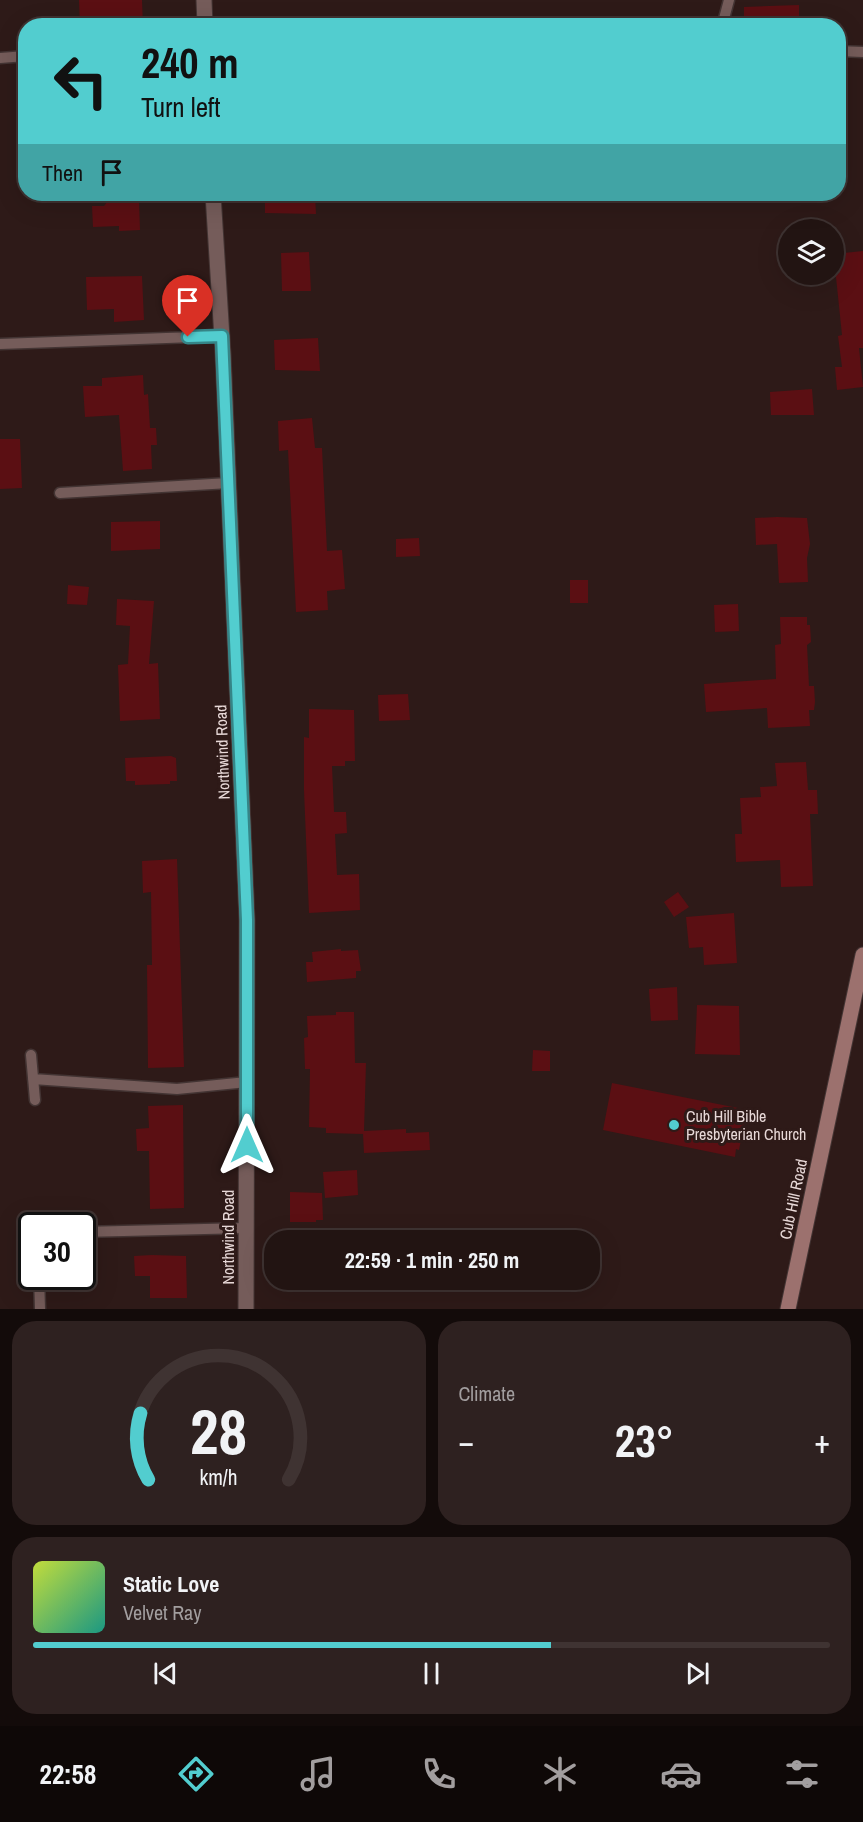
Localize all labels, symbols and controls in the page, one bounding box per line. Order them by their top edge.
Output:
text: 240 m [141,35,239,91]
icon: left [42,42,120,120]
text: Turn left [141,89,220,125]
icon: arrive [95,156,128,189]
text: Then [42,158,83,188]
map controls [778,219,844,285]
button: layers [778,219,844,285]
pin [162,275,213,337]
icon: arrive [171,284,204,317]
street label: Northwind Road [209,704,235,800]
place label: Cub Hill Bible Presbyterian Church [686,1105,806,1145]
position arrow [215,1113,279,1177]
marker: Cub Hill Bible Presbyterian Church [667,1118,681,1132]
street label: Cub Hill Road [774,1157,812,1241]
street label: Northwind Road [217,1190,239,1284]
speed limit sign: 30 [18,1212,96,1290]
text: 22:59 · 1 min · 250 m [345,1245,519,1275]
text: Climate [459,1380,515,1407]
text: 28 [190,1389,247,1473]
text: 23° [615,1410,674,1471]
text: − [459,1419,474,1463]
text: + [814,1419,830,1463]
text: km/h [200,1463,238,1492]
text: Static Love [123,1569,219,1599]
text: Velvet Ray [123,1599,201,1626]
icon: previous [149,1657,182,1690]
icon: pause [415,1657,448,1690]
icon: next [681,1657,714,1690]
icon: directions [175,1753,217,1795]
icon: music [297,1753,339,1795]
icon: phone [418,1753,460,1795]
icon: climate [539,1753,581,1795]
icon: car [660,1753,702,1795]
icon: filters [781,1753,823,1795]
text: 22:58 [40,1756,96,1792]

